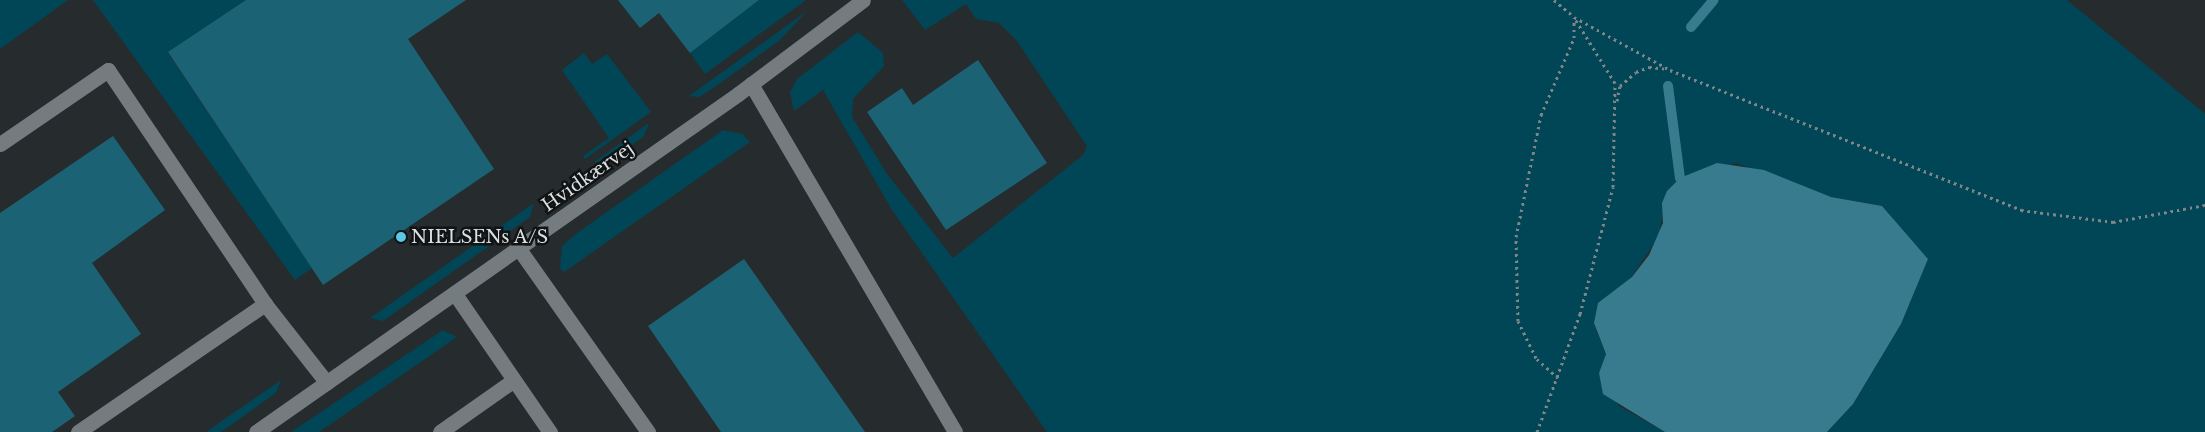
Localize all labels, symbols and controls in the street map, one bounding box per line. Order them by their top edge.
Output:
street label: Hvidkærvej [538,138,638,216]
place label: NIELSENs A/S [411,226,549,248]
marker: NIELSENs A/S [395,231,407,243]

